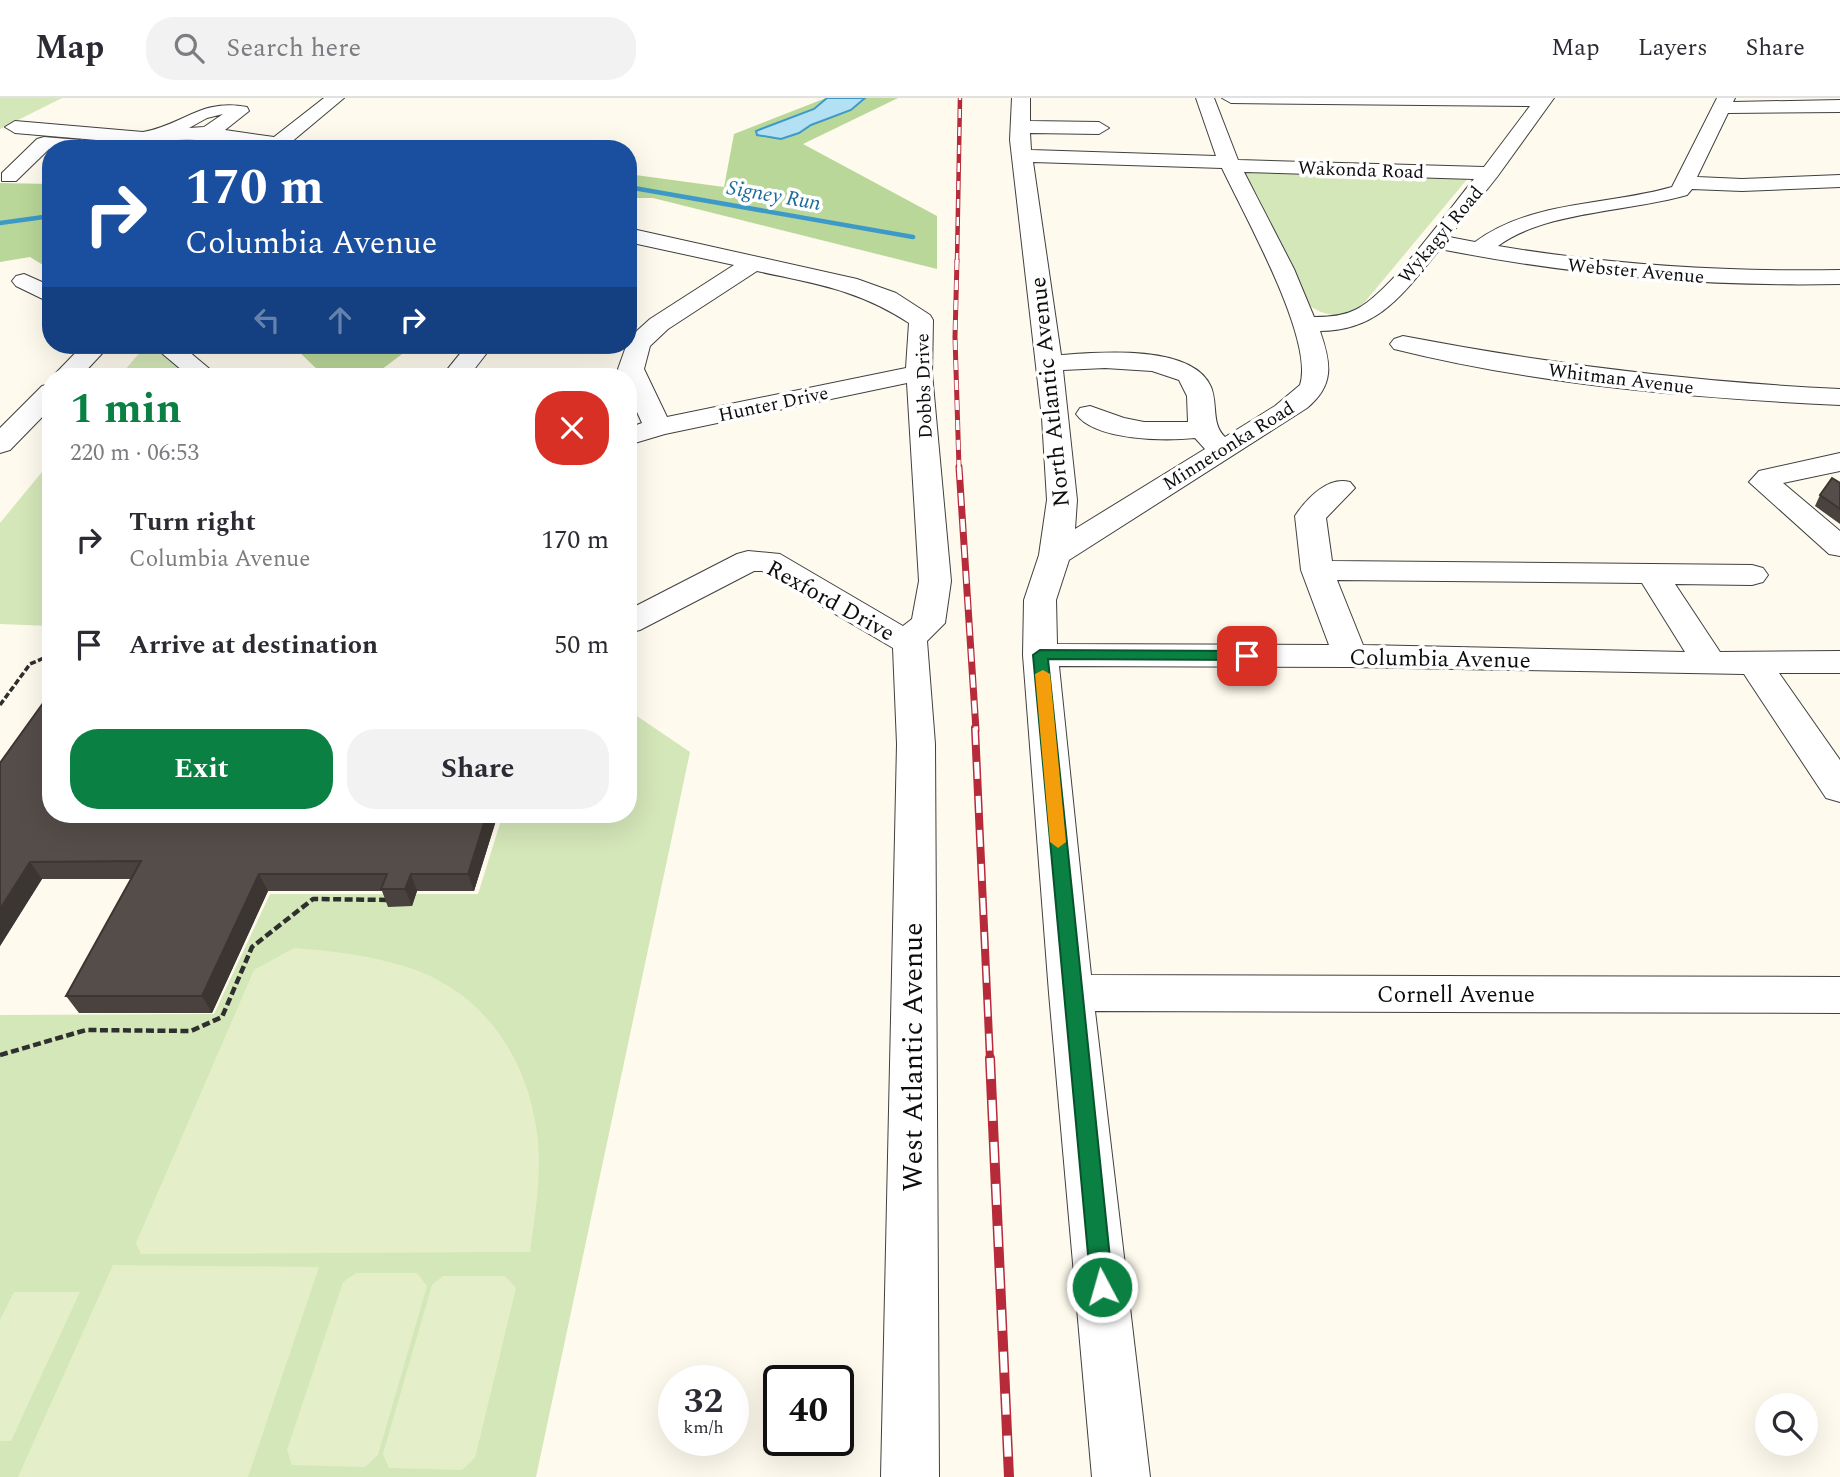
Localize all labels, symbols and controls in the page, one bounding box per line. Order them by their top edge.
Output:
search box [146,17,636,80]
text: Map [35,23,104,73]
text: Search here [226,28,361,68]
icon: search [170,29,208,67]
text: Map [1551,30,1600,66]
text: Layers [1638,30,1708,66]
text: Share [1746,30,1805,66]
text: 170 m [185,151,324,226]
street label: Wakonda Road [1297,154,1425,187]
icon: right [70,168,161,259]
water label: Signey Run [724,172,823,220]
street label: Wykagyl Road [1391,180,1491,290]
text: Columbia Avenue [185,219,437,268]
street label: Webster Avenue [1566,251,1705,292]
street label: North Atlantic Avenue [1021,275,1080,509]
icon: left [248,301,286,339]
icon: ahead [321,301,359,339]
icon: right [394,301,432,339]
street label: Dobbs Drive [908,333,941,439]
street label: Whitman Avenue [1546,356,1695,403]
text: 1 min [70,378,182,441]
street label: Hunter Drive [716,379,831,430]
button: close [535,391,609,465]
street label: Minnetonka Road [1157,394,1300,499]
text: 220 m · 06:53 [70,436,199,471]
text: Turn right [129,502,256,542]
text: 170 m [541,520,609,560]
icon: right [70,521,108,559]
text: Columbia Avenue [129,542,310,577]
street label: Rexford Drive [760,552,901,651]
text: Arrive at destination [129,625,378,665]
text: 50 m [554,625,609,665]
icon: arrive [70,626,108,664]
pin [1217,626,1277,686]
icon: arrive [1228,637,1266,675]
street label: Columbia Avenue [1349,640,1531,679]
button: Exit [70,729,333,809]
button: Share [347,729,609,809]
street label: West Atlantic Avenue [892,923,935,1192]
street label: Cornell Avenue [1377,978,1535,1013]
position arrow [1065,1250,1139,1324]
speed limit sign: 40 [763,1365,854,1456]
text: 32 [684,1375,723,1428]
map controls [1755,1393,1818,1456]
button: search [1755,1393,1818,1456]
text: km/h [683,1414,724,1441]

